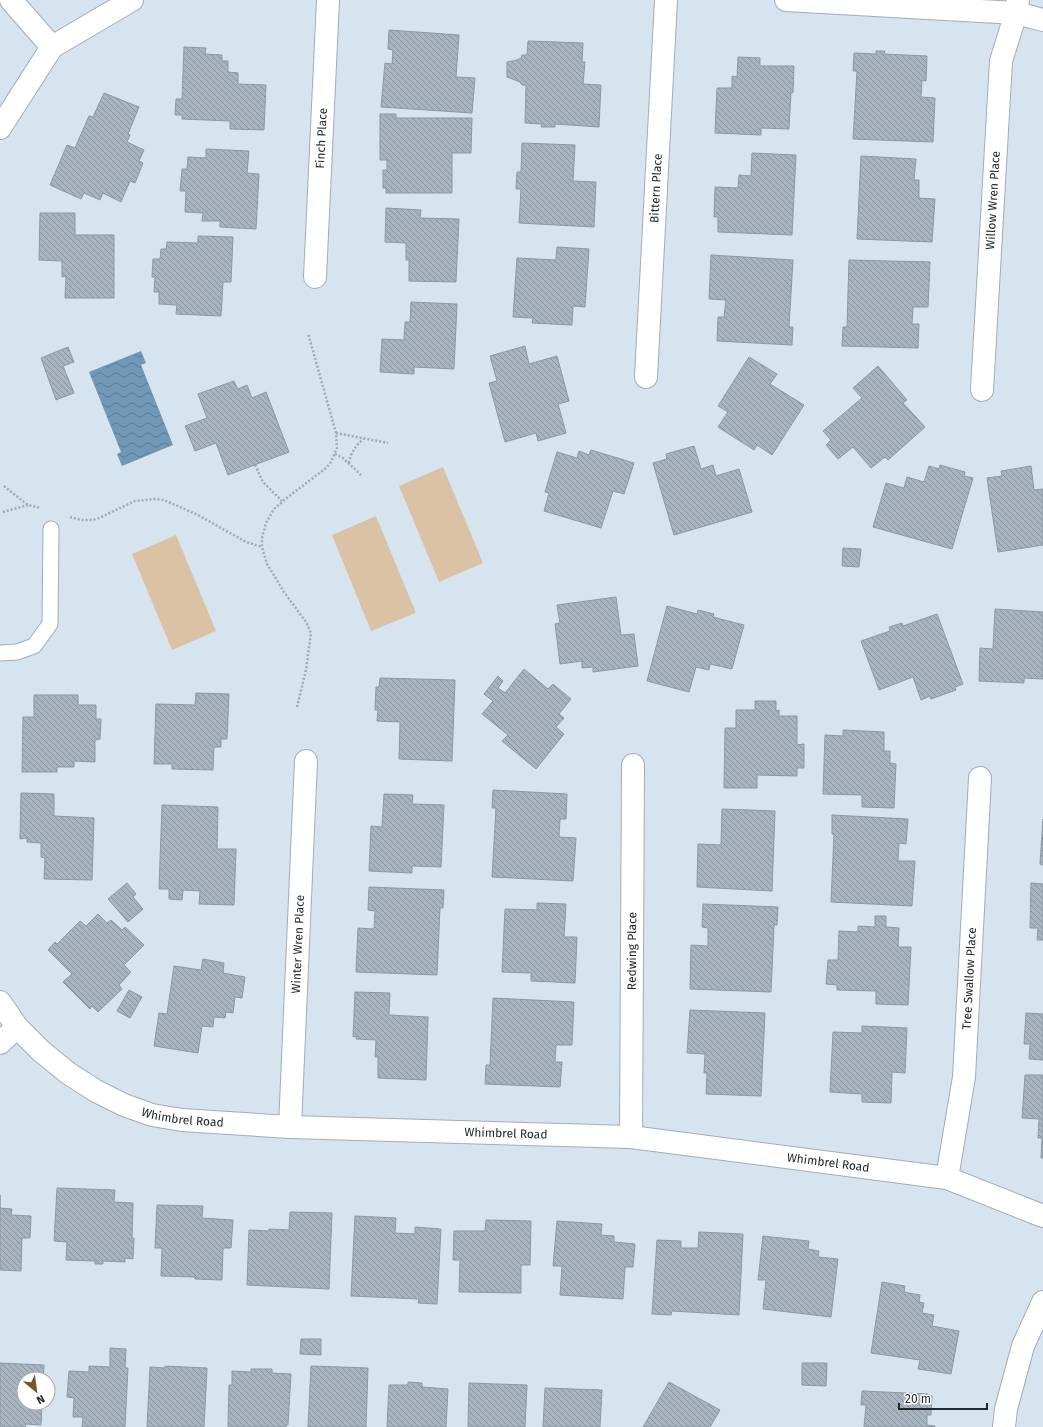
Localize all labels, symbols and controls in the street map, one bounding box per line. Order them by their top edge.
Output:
street label: Finch Place [313,107,330,169]
street label: Willow Wren Place [983,151,1003,250]
street label: Bittern Place [647,153,665,223]
street label: Winter Wren Place [289,895,307,994]
street label: Redwing Place [625,912,639,990]
street label: Tree Swallow Place [960,927,979,1030]
street label: Whimbrel Road [139,1105,224,1130]
street label: Whimbrel Road [464,1125,548,1142]
street label: Whimbrel Road [786,1150,870,1175]
north arrow [16,1371,56,1411]
scale bar [899,1385,987,1411]
text: N [34,1392,47,1407]
text: 20 m [905,1392,931,1406]

